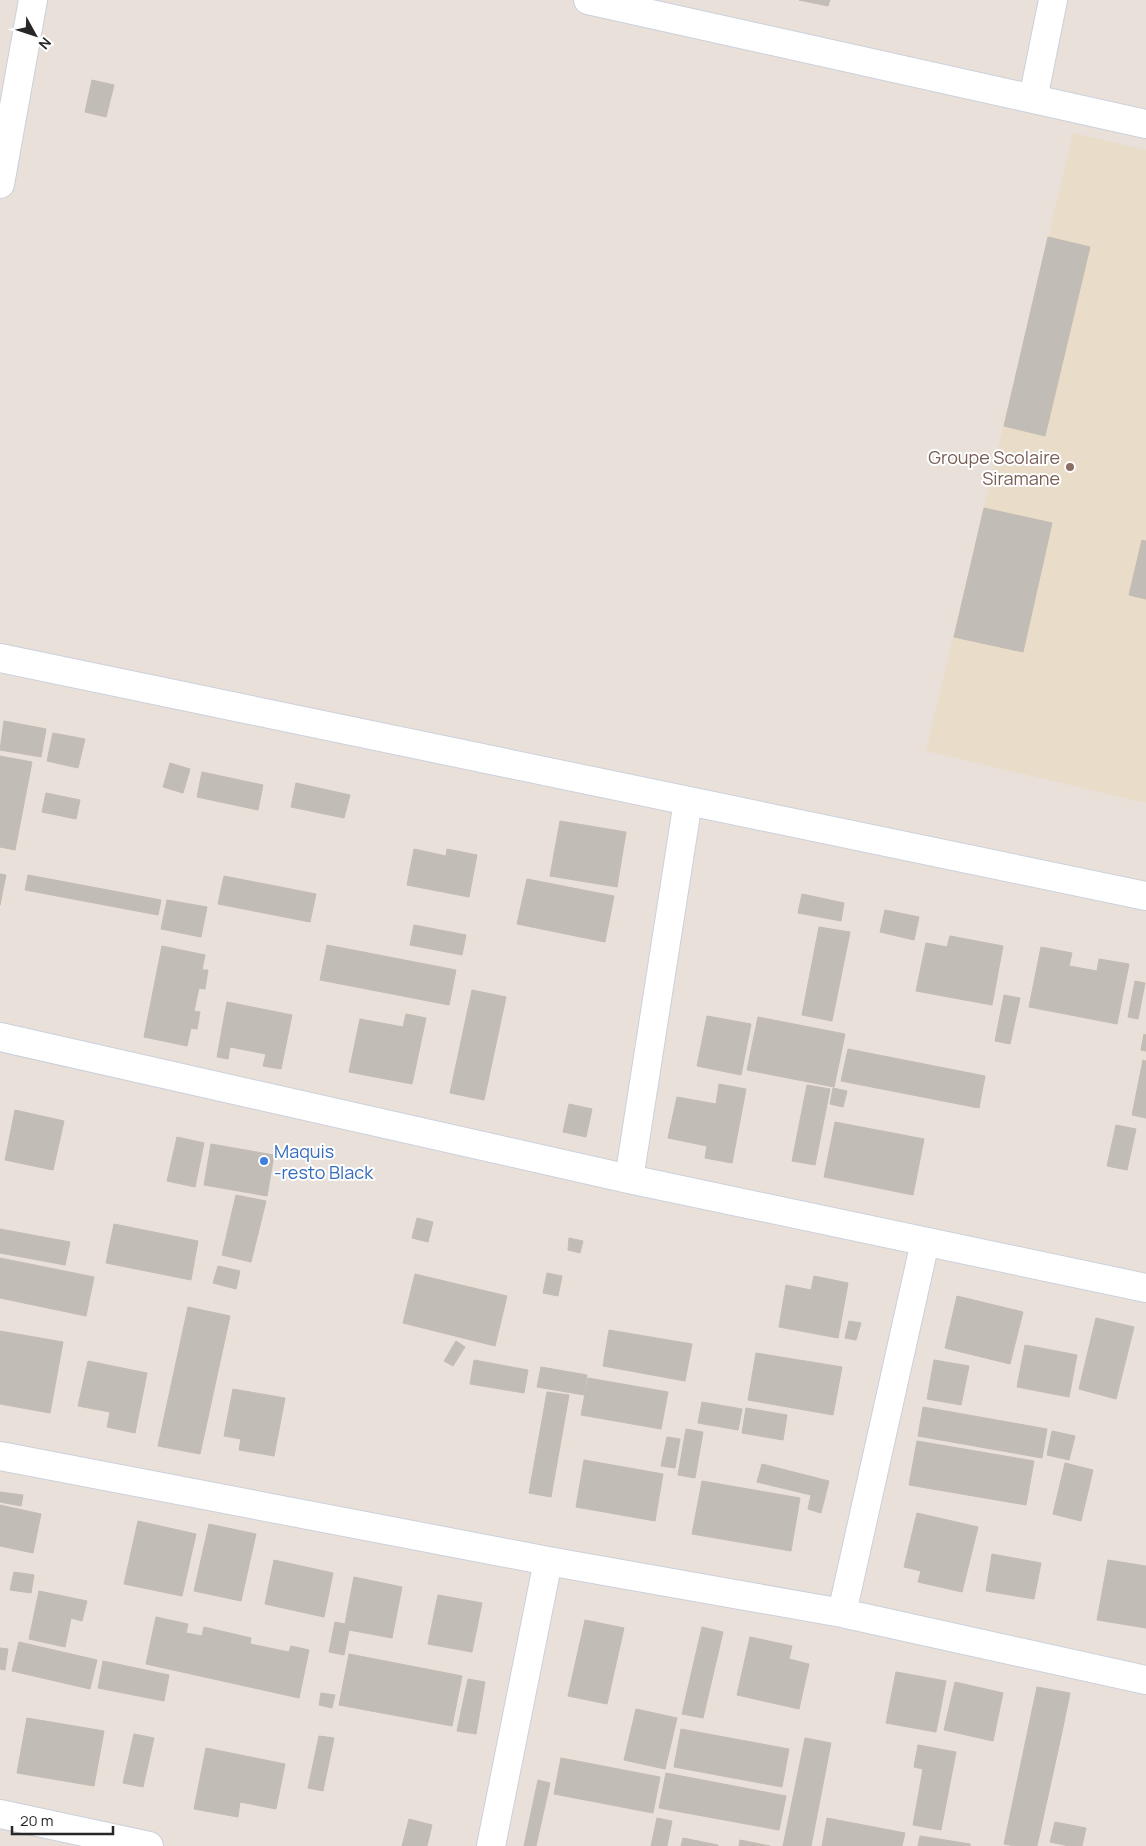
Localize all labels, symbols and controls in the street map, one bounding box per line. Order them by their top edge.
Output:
north arrow [10,10,60,60]
text: N [35,34,56,54]
place label: Groupe Scolaire Siramane [928,445,1060,490]
marker: Groupe Scolaire Siramane [1064,461,1076,473]
place label: Maquis -resto Black [274,1139,374,1184]
marker: Maquis -resto Black [258,1155,270,1167]
scale bar [12,1804,114,1836]
text: 20 m [20,1810,53,1831]

